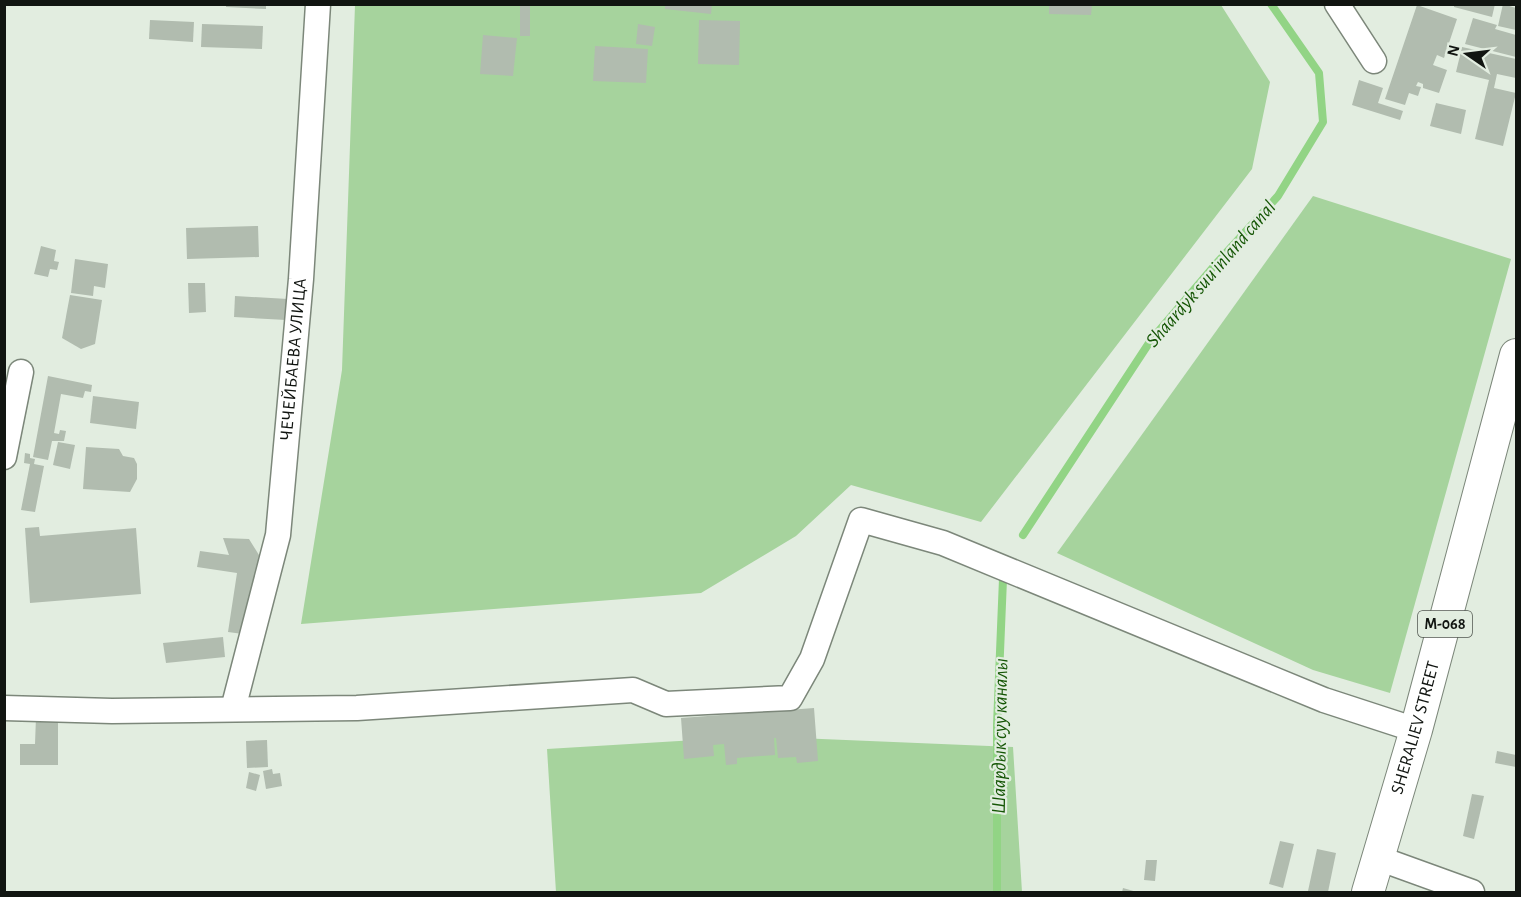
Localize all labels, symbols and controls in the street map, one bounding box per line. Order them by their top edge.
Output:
north arrow [1437,24,1497,84]
text: N [1444,43,1463,58]
water label: Shaardyk suu inland canal [1142,197,1280,351]
street label: ЧЕЧЕЙБАЕВА УЛИЦА [278,277,310,441]
road number: М-068 [1418,611,1472,637]
water label: Шаардык суу каналы [989,658,1011,814]
street label: SHERALIEV STREET [1388,659,1443,796]

